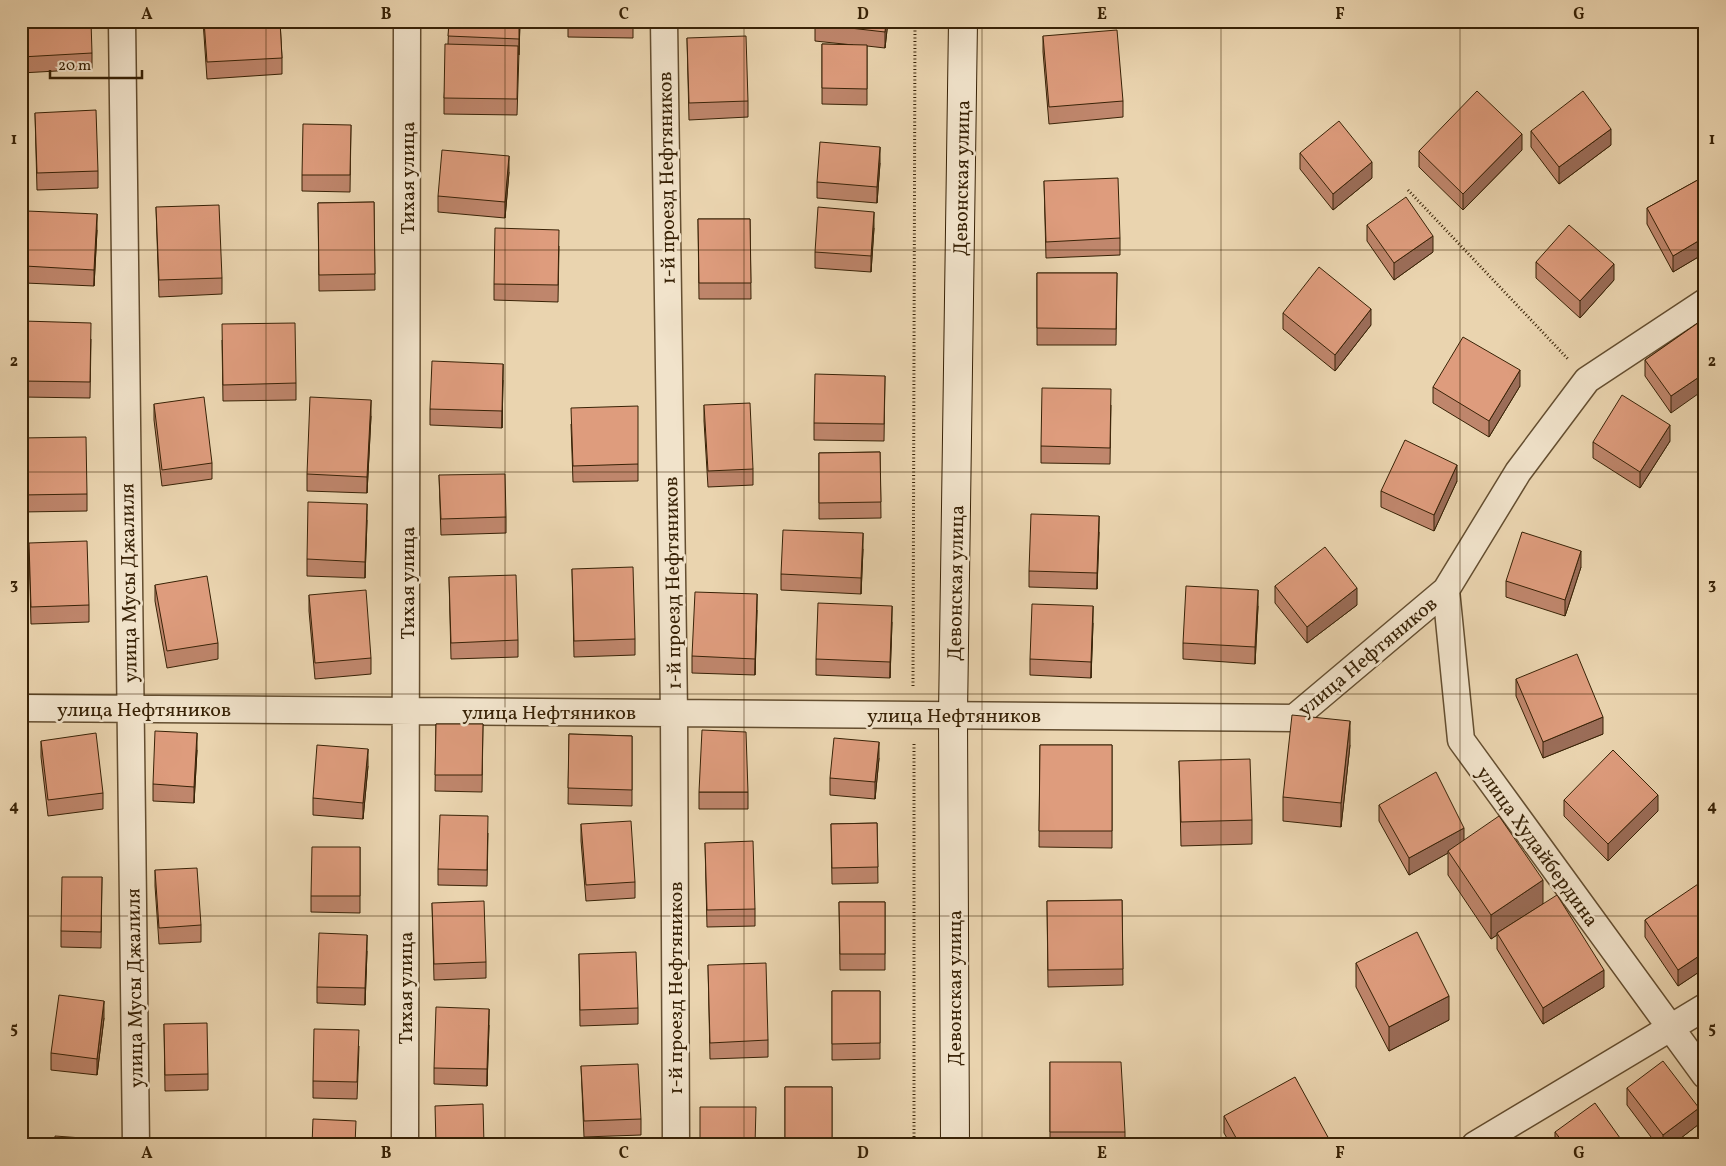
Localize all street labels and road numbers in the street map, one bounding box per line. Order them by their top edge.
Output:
street label: 1-й проезд Нефтяников [652,71,684,285]
street label: Девонская улица [948,100,978,256]
street label: Тихая улица [395,121,423,234]
street label: 1-й проезд Нефтяников [658,476,690,690]
street label: улица Мусы Джалиля [114,483,146,683]
street label: Девонская улица [942,505,972,661]
street label: Тихая улица [395,526,423,639]
street label: улица Нефтяников [1293,591,1444,724]
street label: улица Нефтяников [57,697,231,725]
street label: улица Нефтяников [462,700,636,728]
street label: улица Нефтяников [867,703,1041,731]
street label: улица Худайбердина [1468,761,1604,933]
street label: 1-й проезд Нефтяников [663,881,691,1095]
street label: улица Мусы Джалиля [120,888,152,1088]
street label: Девонская улица [942,910,970,1066]
street label: Тихая улица [393,931,421,1044]

